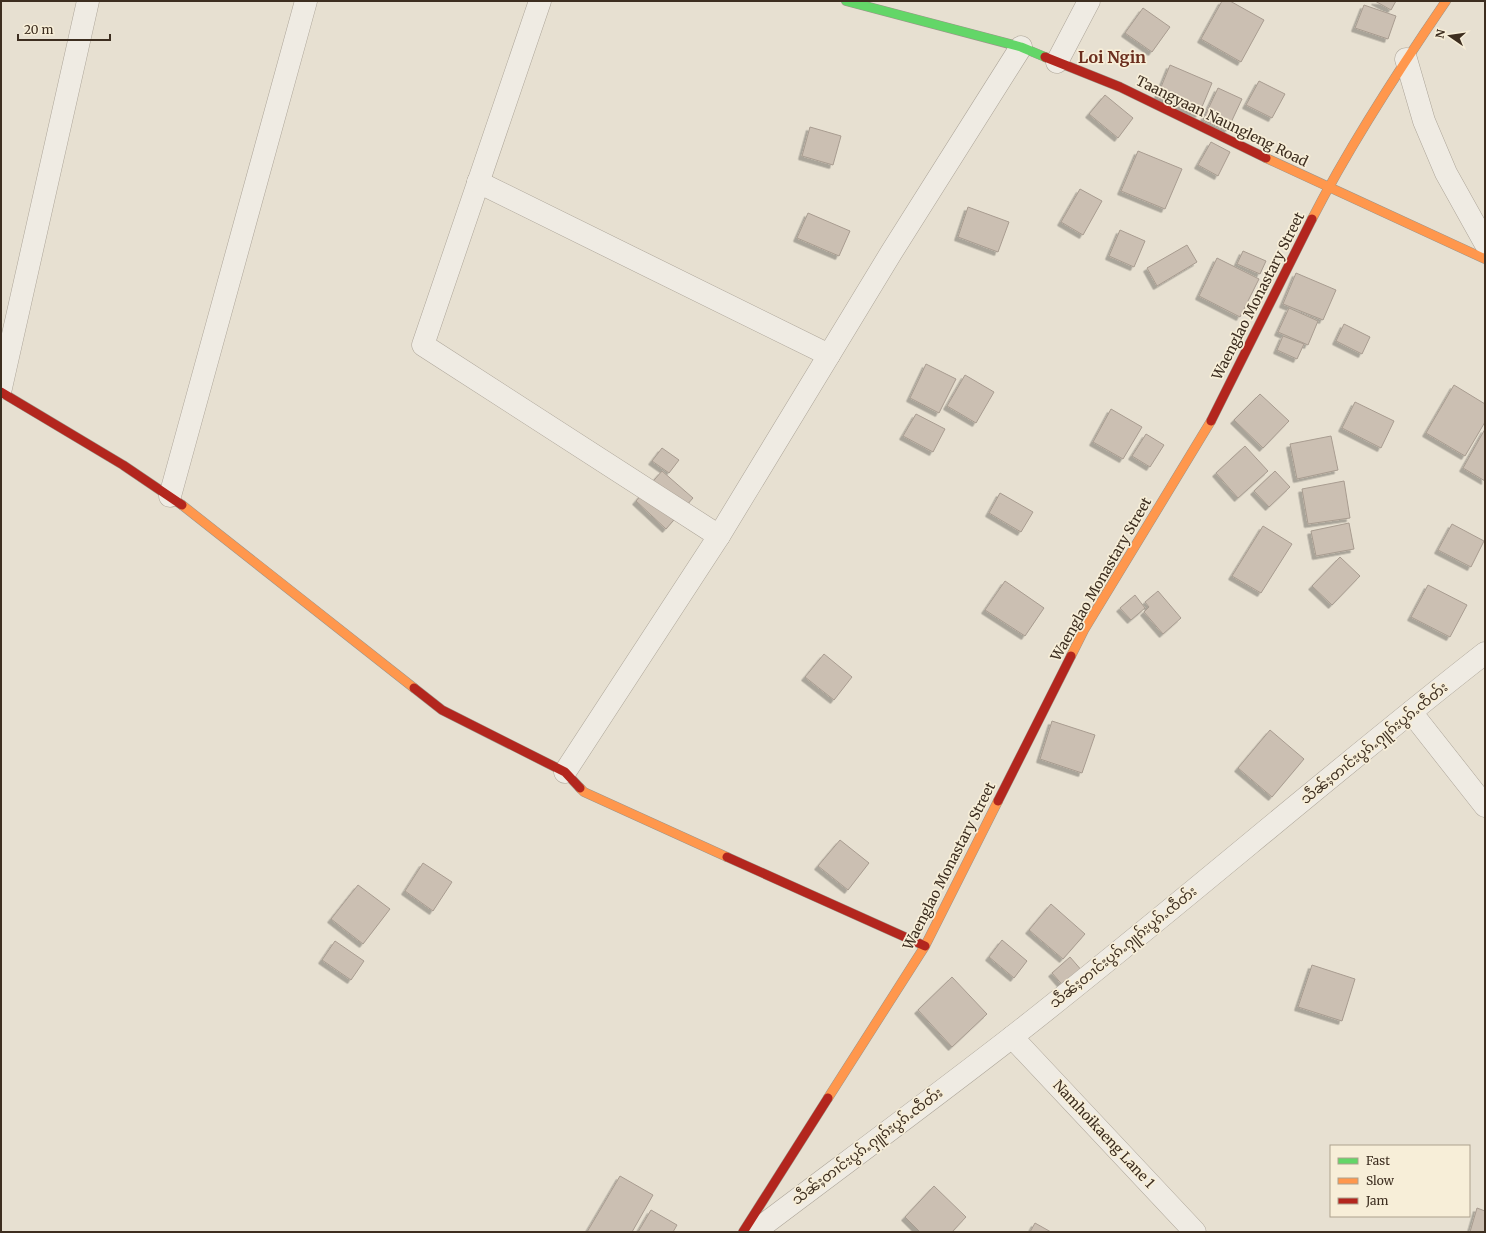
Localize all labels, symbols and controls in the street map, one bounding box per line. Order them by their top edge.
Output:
scale bar [18,16,110,42]
north arrow [1430,16,1470,56]
text: 20 m [24,22,53,37]
text: N [1432,28,1448,40]
district label: Loi Ngin [1078,47,1146,67]
street label: Taangyaan Naungleng Road [1133,71,1311,171]
street label: Waenglao Monastary Street [1207,209,1308,384]
street label: Waenglao Monastary Street [1046,494,1156,665]
street label: သဵၼ်ႈတၢင်းပွၵ်ႉႁူၵ်းပွၵ်ႉၸဵတ်း [1296,677,1453,810]
street label: Waenglao Monastary Street [898,779,999,954]
street label: သဵၼ်ႈတၢင်းပွၵ်ႉႁူၵ်းပွၵ်ႉၸဵတ်း [1045,881,1202,1014]
street label: Namhoikaeng Lane 1 [1049,1076,1159,1192]
street label: သဵၼ်ႈတၢင်းပွၵ်ႉႁူၵ်းပွၵ်ႉၸဵတ်း [787,1083,948,1211]
legend [1330,1145,1470,1217]
text: Fast [1366,1153,1390,1168]
text: Slow [1366,1173,1395,1188]
text: Jam [1365,1193,1389,1208]

